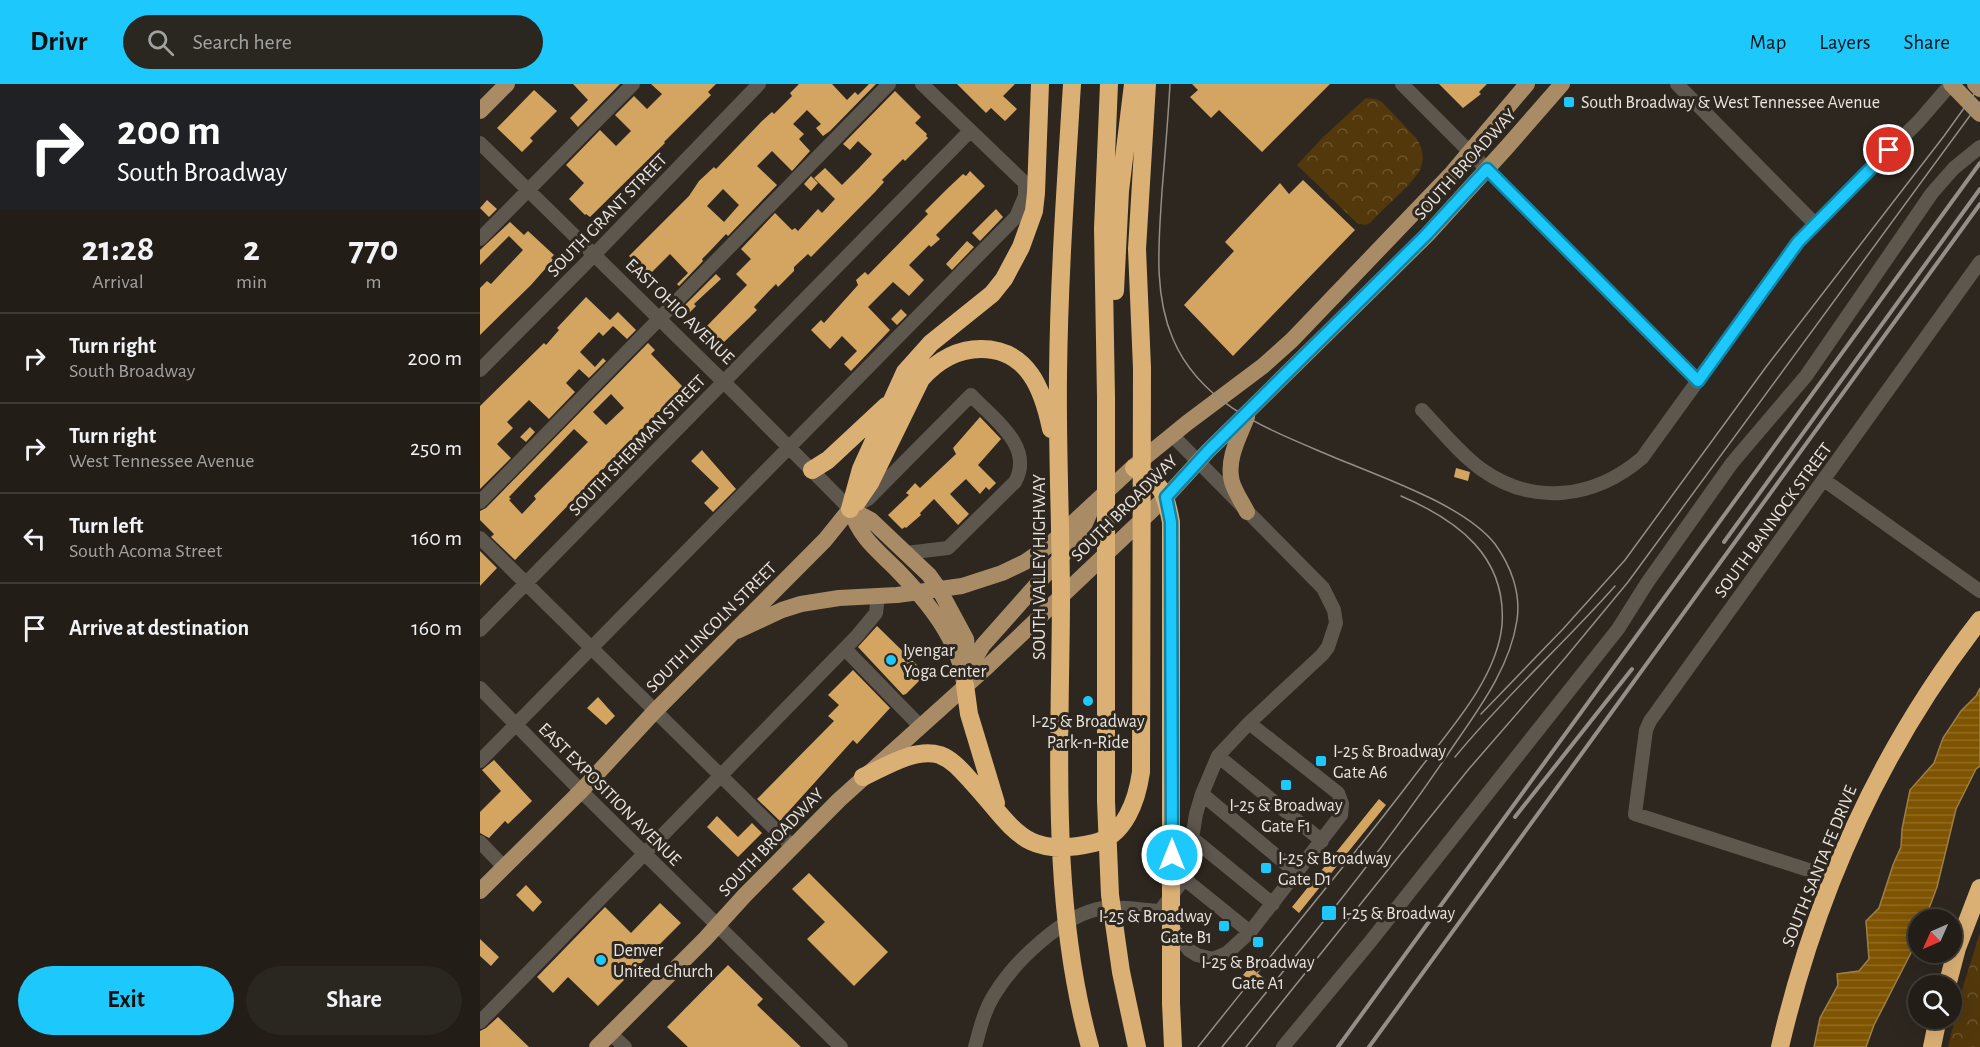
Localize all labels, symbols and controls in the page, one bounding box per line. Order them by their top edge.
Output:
search box [123,15,543,69]
icon: search [144,26,177,59]
text: Drivr [30,28,87,56]
text: Search here [192,31,292,53]
text: Map [1750,32,1786,53]
text: Layers [1819,32,1870,53]
text: Share [1903,32,1950,53]
place label: South Broadway & West Tennessee Avenue [1581,94,1880,112]
marker: South Broadway & West Tennessee Avenue [1562,95,1576,109]
street label: SOUTH BROADWAY [1411,105,1520,224]
icon: right [18,108,96,186]
text: 200 m [117,110,221,152]
pin [1863,124,1914,175]
icon: arrive [1872,133,1905,166]
street label: SOUTH GRANT STREET [544,151,671,281]
text: South Broadway [117,159,287,186]
text: 21:28 [82,231,154,267]
text: 2 [243,231,260,267]
text: 770 [349,231,398,267]
street label: EAST OHIO AVENUE [622,256,737,368]
text: Arrival [92,272,144,292]
text: min [236,272,267,292]
text: m [366,272,382,292]
text: Turn right [69,335,156,357]
icon: right [18,342,51,375]
text: 200 m [408,347,462,369]
text: South Broadway [69,361,195,381]
street label: SOUTH SHERMAN STREET [566,372,710,520]
text: Turn right [69,425,156,447]
icon: right [18,432,51,465]
text: 250 m [410,437,462,459]
street label: SOUTH BANNOCK STREET [1712,440,1836,601]
text: West Tennessee Avenue [69,451,254,471]
street label: SOUTH BROADWAY [1068,452,1182,565]
street label: SOUTH VALLEY HIGHWAY [1031,474,1049,660]
text: Turn left [69,515,143,537]
icon: left [18,522,51,555]
text: 160 m [411,527,462,549]
text: South Acoma Street [69,541,222,561]
street label: SOUTH LINCOLN STREET [643,559,781,696]
icon: arrive [18,612,51,645]
text: Arrive at destination [69,617,249,639]
text: 160 m [411,617,462,639]
place label: Iyengar Yoga Center [903,642,986,681]
marker: Iyengar Yoga Center [884,653,898,667]
marker: I-25 & Broadway Park-n-Ride [1081,694,1095,708]
place label: I-25 & Broadway Park-n-Ride [1031,713,1145,752]
street label: EAST EXPOSITION AVENUE [535,720,684,870]
place label: I-25 & Broadway Gate A6 [1333,743,1447,782]
marker: I-25 & Broadway Gate A6 [1314,754,1328,768]
marker: I-25 & Broadway Gate F1 [1279,778,1293,792]
street label: SOUTH SANTA FE DRIVE [1779,783,1861,949]
street label: SOUTH BROADWAY [716,785,828,900]
place label: I-25 & Broadway Gate F1 [1229,797,1343,836]
position arrow [1140,823,1204,887]
place label: I-25 & Broadway Gate D1 [1278,850,1392,889]
marker: I-25 & Broadway Gate D1 [1259,861,1273,875]
marker: I-25 & Broadway [1320,904,1338,922]
place label: I-25 & Broadway [1342,905,1456,923]
place label: I-25 & Broadway Gate B1 [1099,908,1212,947]
north arrow [1908,909,1962,963]
map controls [1908,909,1962,1029]
marker: I-25 & Broadway Gate B1 [1217,919,1231,933]
marker: I-25 & Broadway Gate A1 [1251,935,1265,949]
place label: Denver United Church [613,942,713,981]
marker: Denver United Church [594,953,608,967]
place label: I-25 & Broadway Gate A1 [1201,954,1315,993]
button: Exit [18,966,234,1035]
button: Share [246,966,462,1035]
button: search [1908,975,1962,1029]

